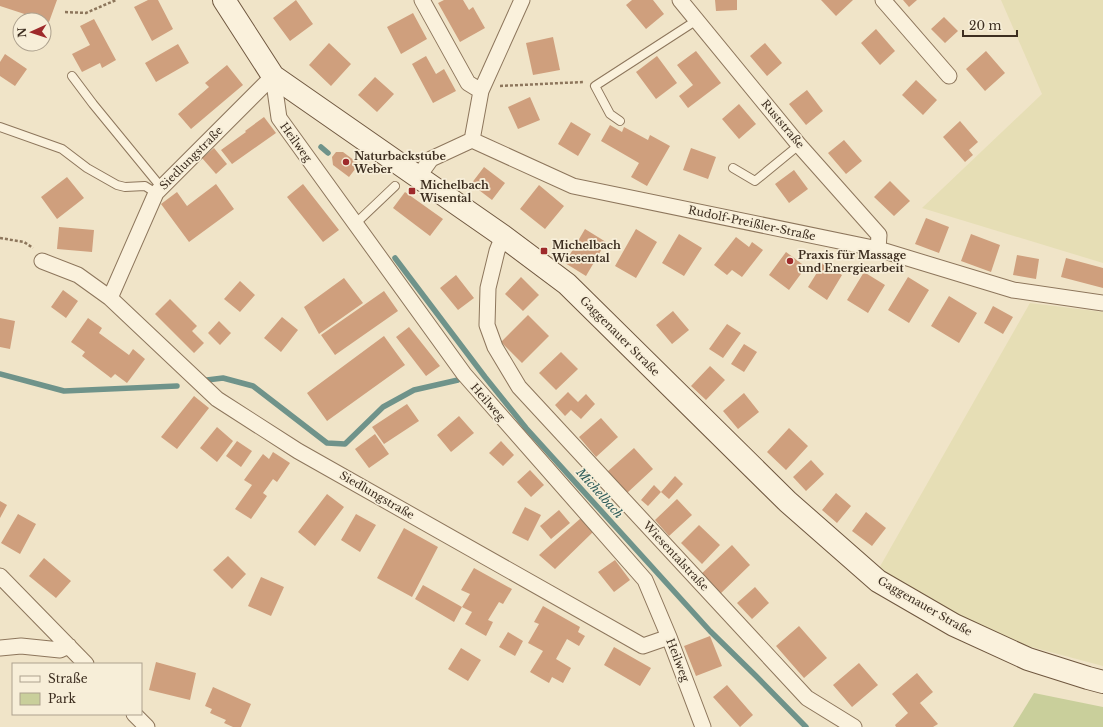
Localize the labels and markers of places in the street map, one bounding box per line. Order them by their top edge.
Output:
place label: Naturbackstube Weber [353,149,447,176]
marker: Naturbackstube Weber [341,157,351,167]
place label: Michelbach Wisental [419,178,489,205]
marker: Michelbach Wisental [407,186,417,196]
place label: Michelbach Wiesental [551,238,621,265]
marker: Michelbach Wiesental [539,246,549,256]
place label: Praxis für Massage und Energiearbeit [798,248,907,275]
marker: Praxis für Massage und Energiearbeit [785,256,795,266]

